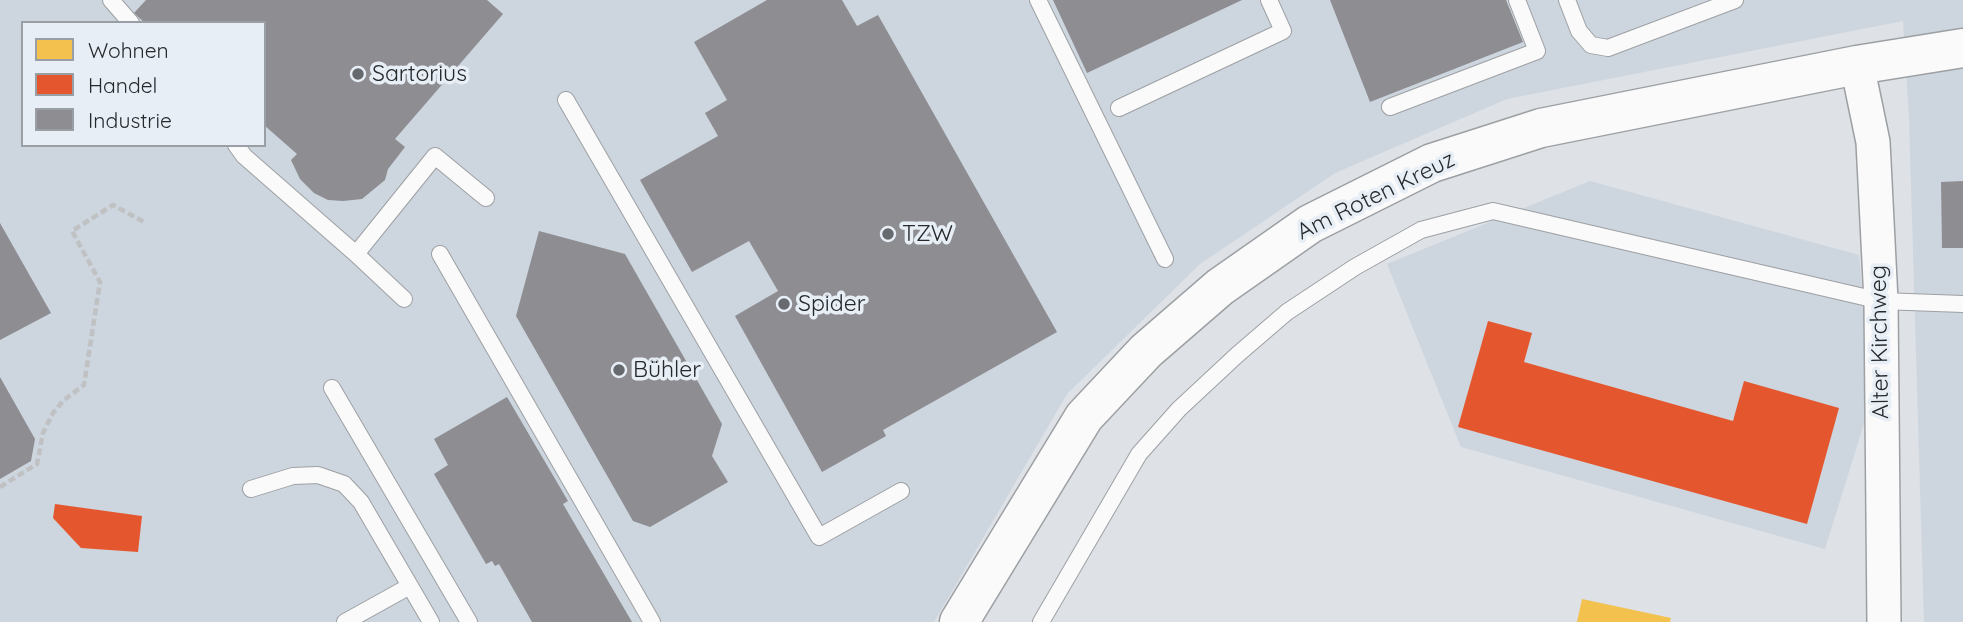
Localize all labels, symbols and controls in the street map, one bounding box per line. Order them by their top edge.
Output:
legend [21,21,266,147]
text: Wohnen [88,37,169,63]
place label: Sartorius [372,60,467,88]
marker: Sartorius [350,66,366,82]
text: Handel [88,72,157,98]
text: Industrie [88,107,172,133]
street label: Am Roten Kreuz [1292,146,1460,246]
place label: TZW [902,220,953,248]
marker: TZW [880,226,896,242]
street label: Alter Kirchweg [1865,265,1895,419]
place label: Spider [798,290,866,318]
marker: Spider [776,296,792,312]
place label: Bühler [633,356,701,384]
marker: Bühler [611,362,627,378]

